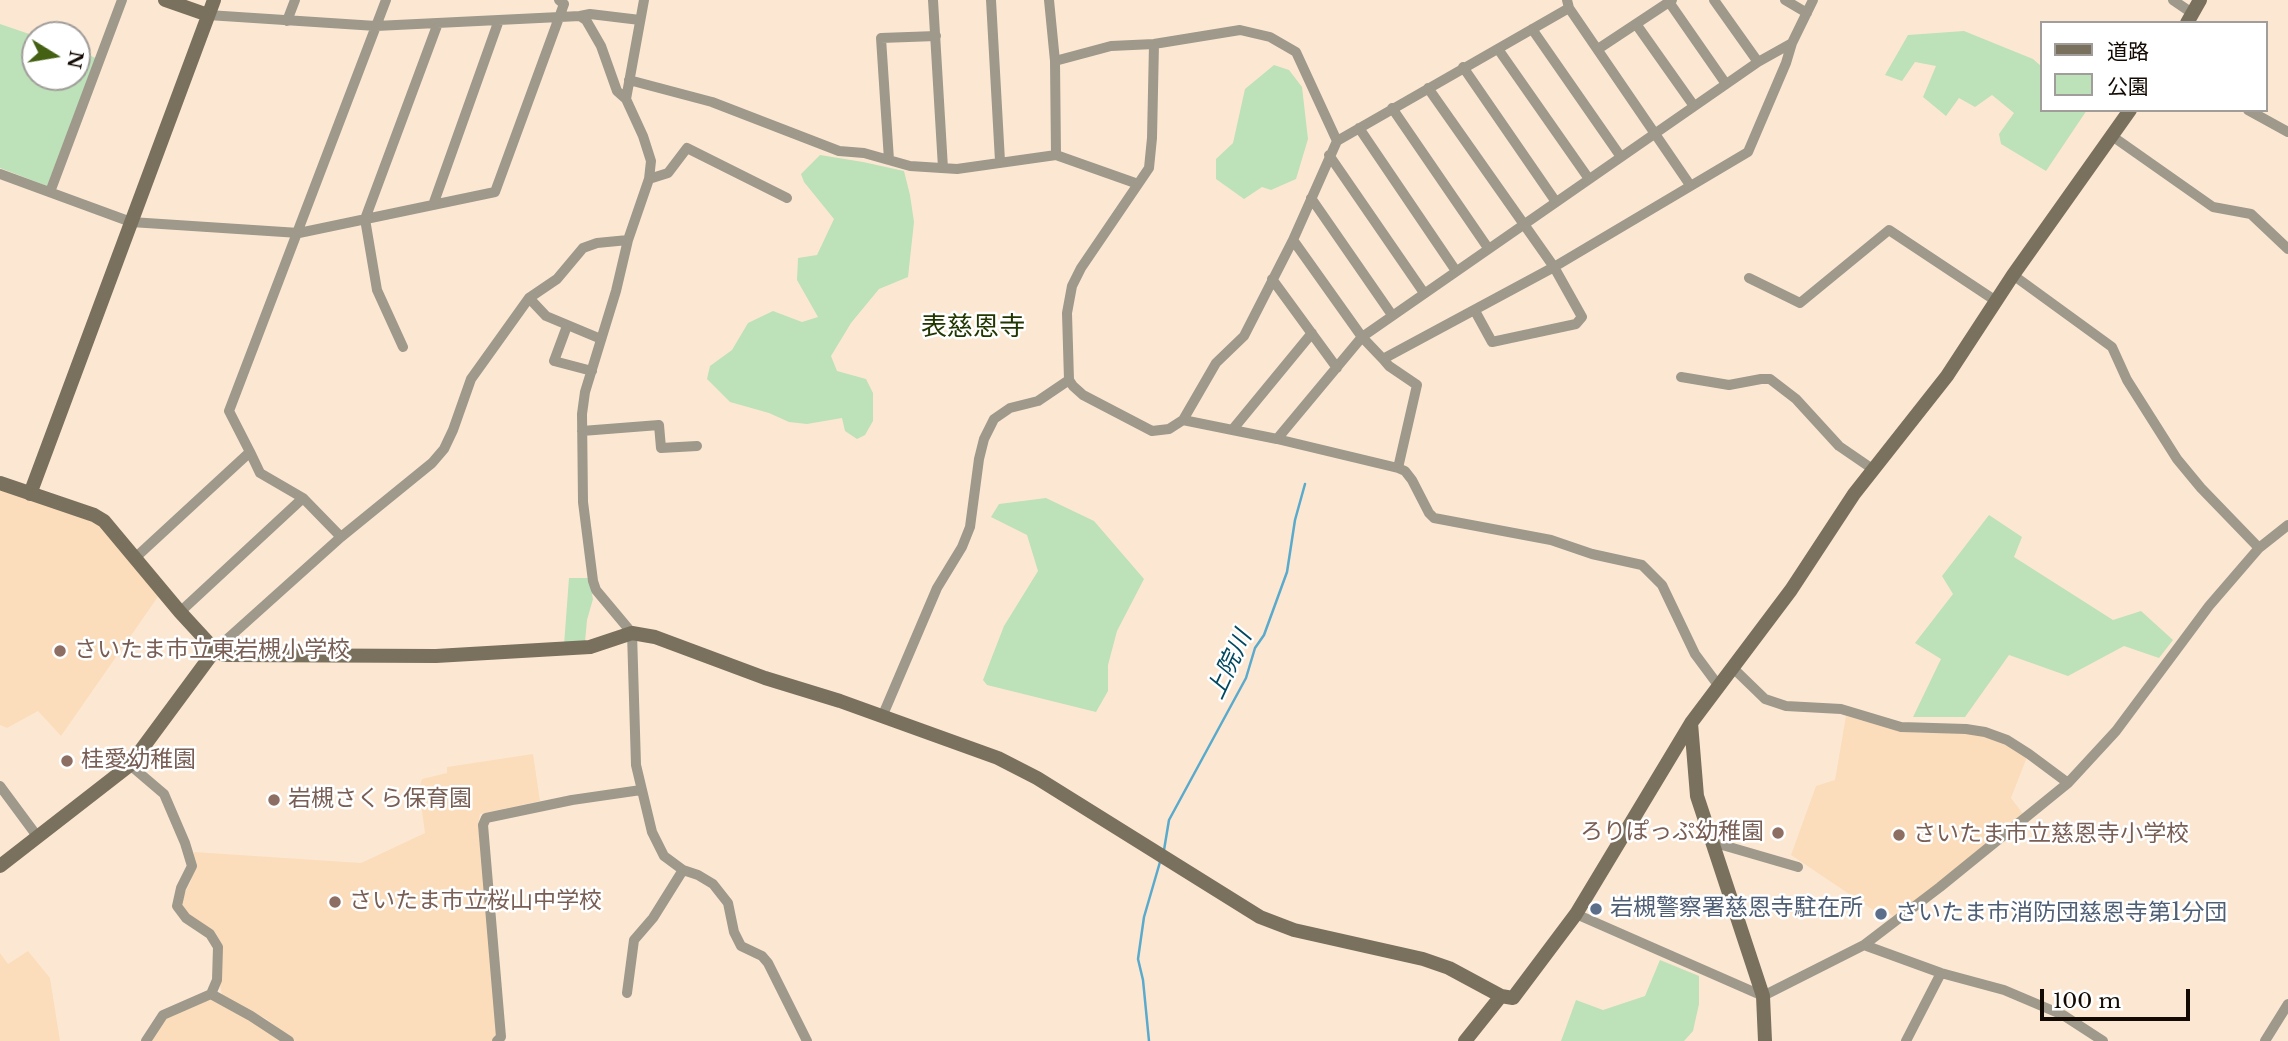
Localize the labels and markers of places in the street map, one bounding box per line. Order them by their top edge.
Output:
place label: さいたま市立東岩槻小学校 [74,637,350,665]
marker: さいたま市立東岩槻小学校 [52,643,68,659]
place label: 桂愛幼稚園 [81,747,196,775]
marker: 桂愛幼稚園 [59,753,75,769]
place label: 岩槻さくら保育園 [288,786,472,814]
marker: 岩槻さくら保育園 [266,792,282,808]
place label: ろりぽっぷ幼稚園 [1580,819,1764,847]
place label: さいたま市立慈恩寺小学校 [1913,821,2189,849]
marker: ろりぽっぷ幼稚園 [1770,825,1786,841]
marker: さいたま市立慈恩寺小学校 [1891,827,1907,843]
place label: さいたま市立桜山中学校 [349,888,602,916]
marker: さいたま市立桜山中学校 [327,894,343,910]
place label: 岩槻警察署慈恩寺駐在所 [1610,895,1863,923]
place label: さいたま市消防団慈恩寺第1分団 [1895,900,2227,928]
marker: 岩槻警察署慈恩寺駐在所 [1588,901,1604,917]
marker: さいたま市消防団慈恩寺第1分団 [1873,906,1889,922]

